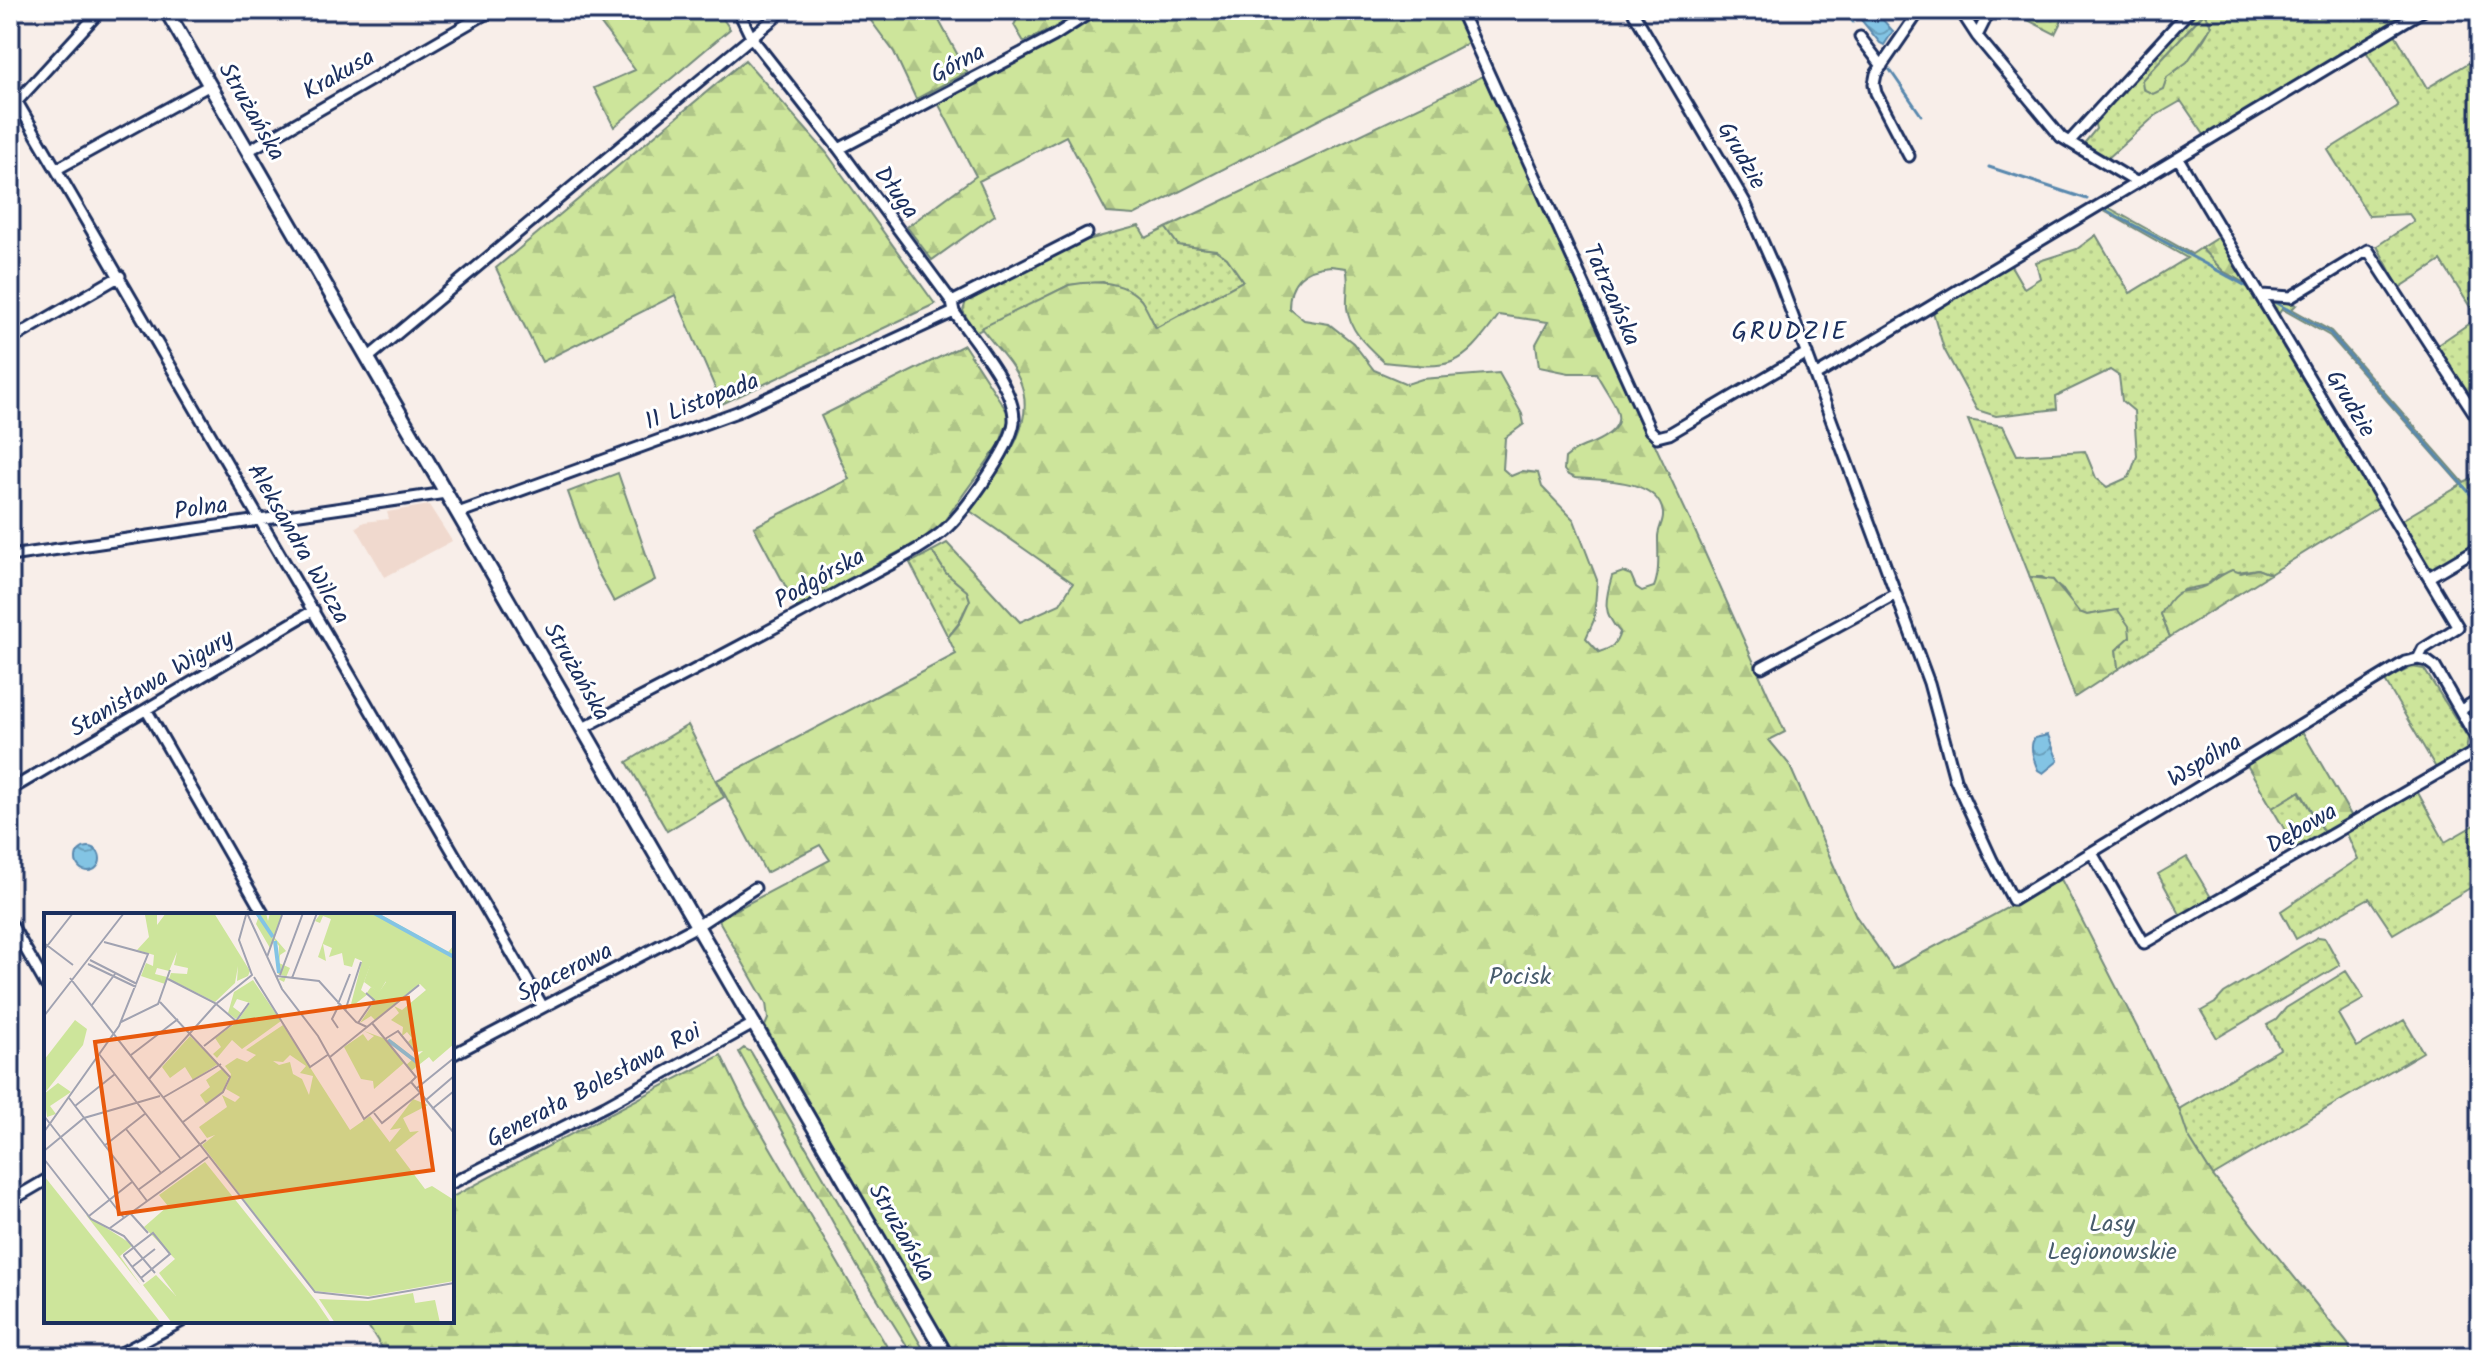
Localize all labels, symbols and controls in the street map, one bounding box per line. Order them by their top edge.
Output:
street label: Górna [923,33,993,95]
street label: Krakusa [296,39,382,111]
street label: Strużańska [207,55,295,169]
street label: Grudzie [1706,115,1776,198]
street label: Długa [863,158,929,228]
street label: Tatrzańska [1571,237,1651,353]
district label: GRUDZIE [1732,311,1848,353]
street label: 11 Listopada [639,362,765,442]
street label: Grudzie [2314,363,2386,446]
street label: Aleksandra Wilcza [236,456,360,632]
street label: Polna [172,486,230,532]
street label: Podgórska [767,538,873,620]
street label: Strużańska [532,615,620,729]
street label: Stanisława Wigury [62,619,242,749]
street label: Wspólna [2160,723,2250,799]
street label: Dębowa [2259,793,2345,865]
inset map [44,913,454,1323]
street label: Spacerowa [510,932,620,1014]
park label: Pocisk [1489,958,1552,997]
street label: Generała Bolesława Roi [480,1012,710,1159]
street label: Strużańska [857,1176,945,1290]
park label: Lasy Legionowskie [2047,1205,2177,1272]

